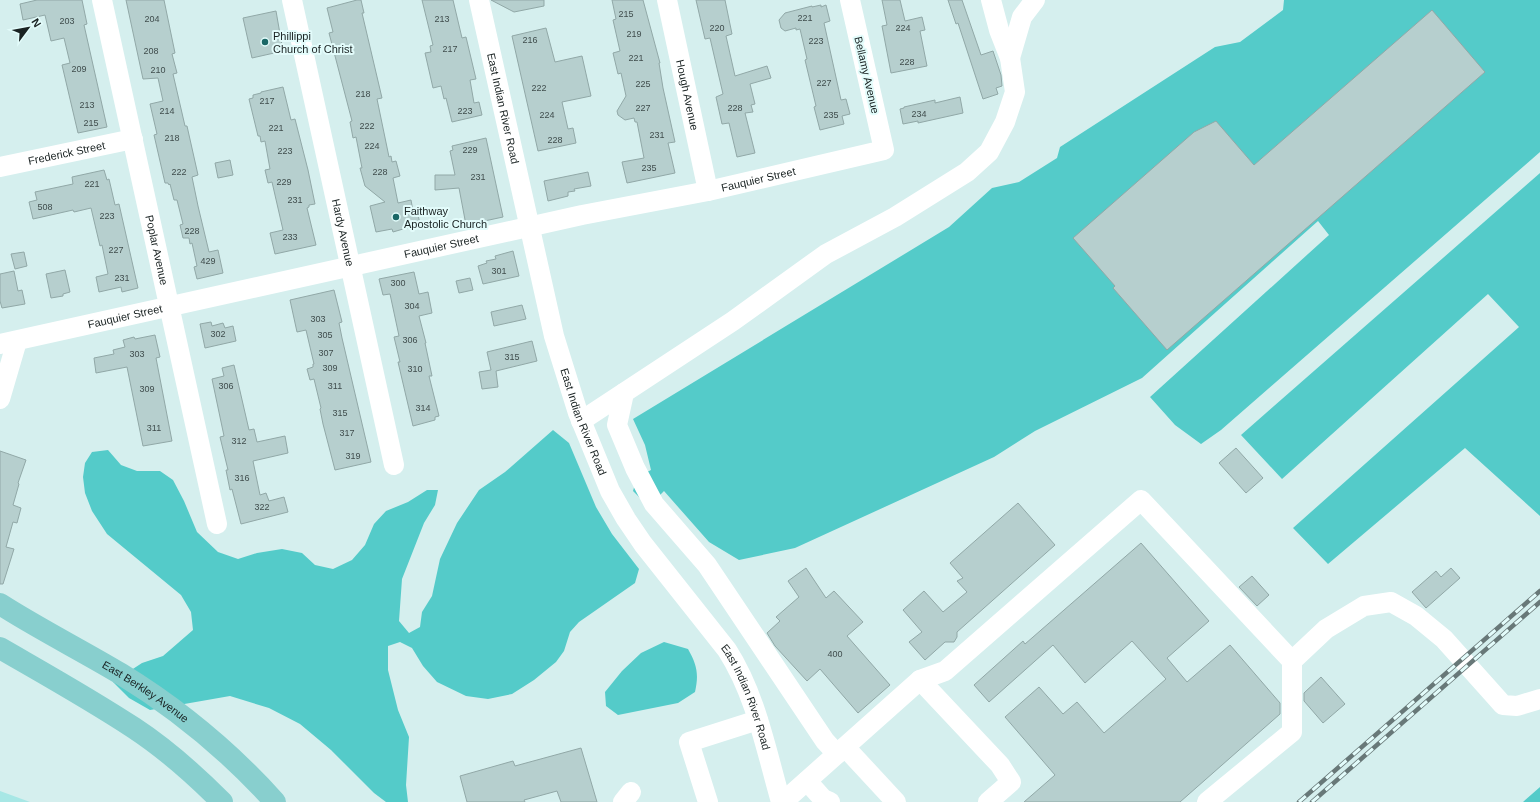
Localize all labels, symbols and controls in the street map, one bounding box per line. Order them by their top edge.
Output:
north arrow [8,8,48,48]
house number: 215 [618,9,634,19]
house number: 221 [797,13,813,23]
house number: 204 [144,14,160,24]
house number: 213 [434,14,450,24]
text: N [29,16,44,29]
house number: 203 [59,16,75,26]
house number: 220 [709,23,725,33]
house number: 224 [895,23,911,33]
house number: 219 [626,29,642,39]
place label: Phillippi Church of Christ [273,30,352,55]
house number: 216 [522,35,538,45]
street label: Bellamy Avenue [852,35,882,115]
house number: 223 [808,36,824,46]
marker: Phillippi Church of Christ [260,37,270,47]
house number: 217 [442,44,458,54]
house number: 208 [143,46,159,56]
street label: East Indian River Road [485,52,521,165]
house number: 221 [628,53,644,63]
house number: 228 [899,57,915,67]
street label: Hough Avenue [674,58,701,131]
house number: 209 [71,64,87,74]
house number: 210 [150,65,166,75]
house number: 227 [816,78,832,88]
house number: 225 [635,79,651,89]
house number: 222 [531,83,547,93]
house number: 218 [355,89,371,99]
house number: 217 [259,96,275,106]
house number: 213 [79,100,95,110]
house number: 227 [635,103,651,113]
house number: 228 [727,103,743,113]
house number: 214 [159,106,175,116]
house number: 223 [457,106,473,116]
house number: 234 [911,109,927,119]
house number: 224 [539,110,555,120]
house number: 235 [823,110,839,120]
house number: 215 [83,118,99,128]
house number: 222 [359,121,375,131]
house number: 221 [268,123,284,133]
house number: 231 [649,130,665,140]
house number: 218 [164,133,180,143]
house number: 228 [547,135,563,145]
street label: Frederick Street [27,139,106,167]
house number: 224 [364,141,380,151]
house number: 229 [462,145,478,155]
house number: 223 [277,146,293,156]
house number: 235 [641,163,657,173]
street label: Fauquier Street [720,165,797,194]
house number: 222 [171,167,187,177]
house number: 228 [372,167,388,177]
house number: 231 [470,172,486,182]
house number: 229 [276,177,292,187]
house number: 221 [84,179,100,189]
house number: 231 [287,195,303,205]
street label: Hardy Avenue [330,198,356,267]
house number: 508 [37,202,53,212]
place label: Faithway Apostolic Church [404,205,487,230]
house number: 223 [99,211,115,221]
marker: Faithway Apostolic Church [391,212,401,222]
street label: Poplar Avenue [143,214,170,286]
house number: 228 [184,226,200,236]
house number: 233 [282,232,298,242]
street label: Fauquier Street [403,232,480,260]
house number: 227 [108,245,124,255]
house number: 429 [200,256,216,266]
house number: 301 [491,266,507,276]
house number: 231 [114,273,130,283]
house number: 300 [390,278,406,288]
house number: 304 [404,301,420,311]
street label: Fauquier Street [87,302,163,330]
house number: 303 [310,314,326,324]
house number: 302 [210,329,226,339]
house number: 305 [317,330,333,340]
house number: 306 [402,335,418,345]
house number: 307 [318,348,334,358]
house number: 303 [129,349,145,359]
house number: 315 [504,352,520,362]
house number: 309 [322,363,338,373]
house number: 310 [407,364,423,374]
street label: East Indian River Road [558,367,609,477]
house number: 306 [218,381,234,391]
house number: 311 [328,381,342,391]
house number: 309 [139,384,155,394]
house number: 314 [415,403,431,413]
house number: 315 [332,408,348,418]
house number: 311 [147,423,161,433]
house number: 317 [339,428,355,438]
house number: 312 [231,436,247,446]
house number: 319 [345,451,361,461]
house number: 316 [234,473,250,483]
house number: 322 [254,502,270,512]
street label: East Indian River Road [719,642,773,751]
house number: 400 [827,649,843,659]
street label: East Berkley Avenue [100,658,191,725]

